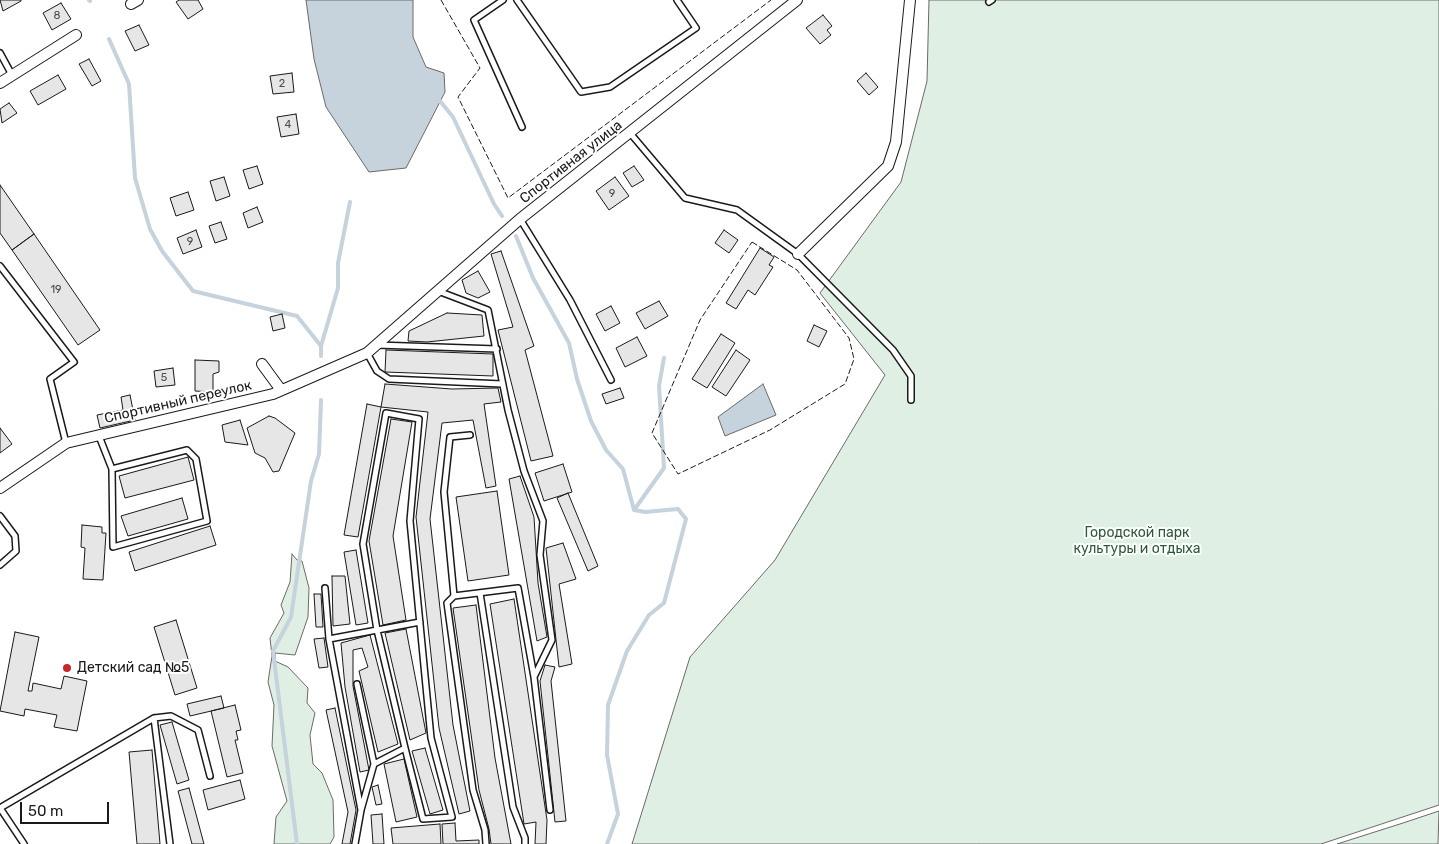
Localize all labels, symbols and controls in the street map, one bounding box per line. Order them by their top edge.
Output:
house number: 8 [54,9,60,23]
house number: 2 [279,77,285,91]
street label: Спортивная улица [517,117,625,207]
house number: 4 [285,118,291,132]
house number: 9 [609,187,615,201]
house number: 9 [187,235,193,249]
house number: 19 [50,283,62,297]
house number: 5 [161,371,167,385]
street label: Спортивный переулок [103,377,253,427]
park label: Городской парк культуры и отдыха [1073,525,1201,558]
place label: Детский сад №5 [77,660,189,676]
marker: Детский сад №5 [61,662,73,674]
scale bar [22,792,111,824]
text: 50 m [28,802,63,820]

